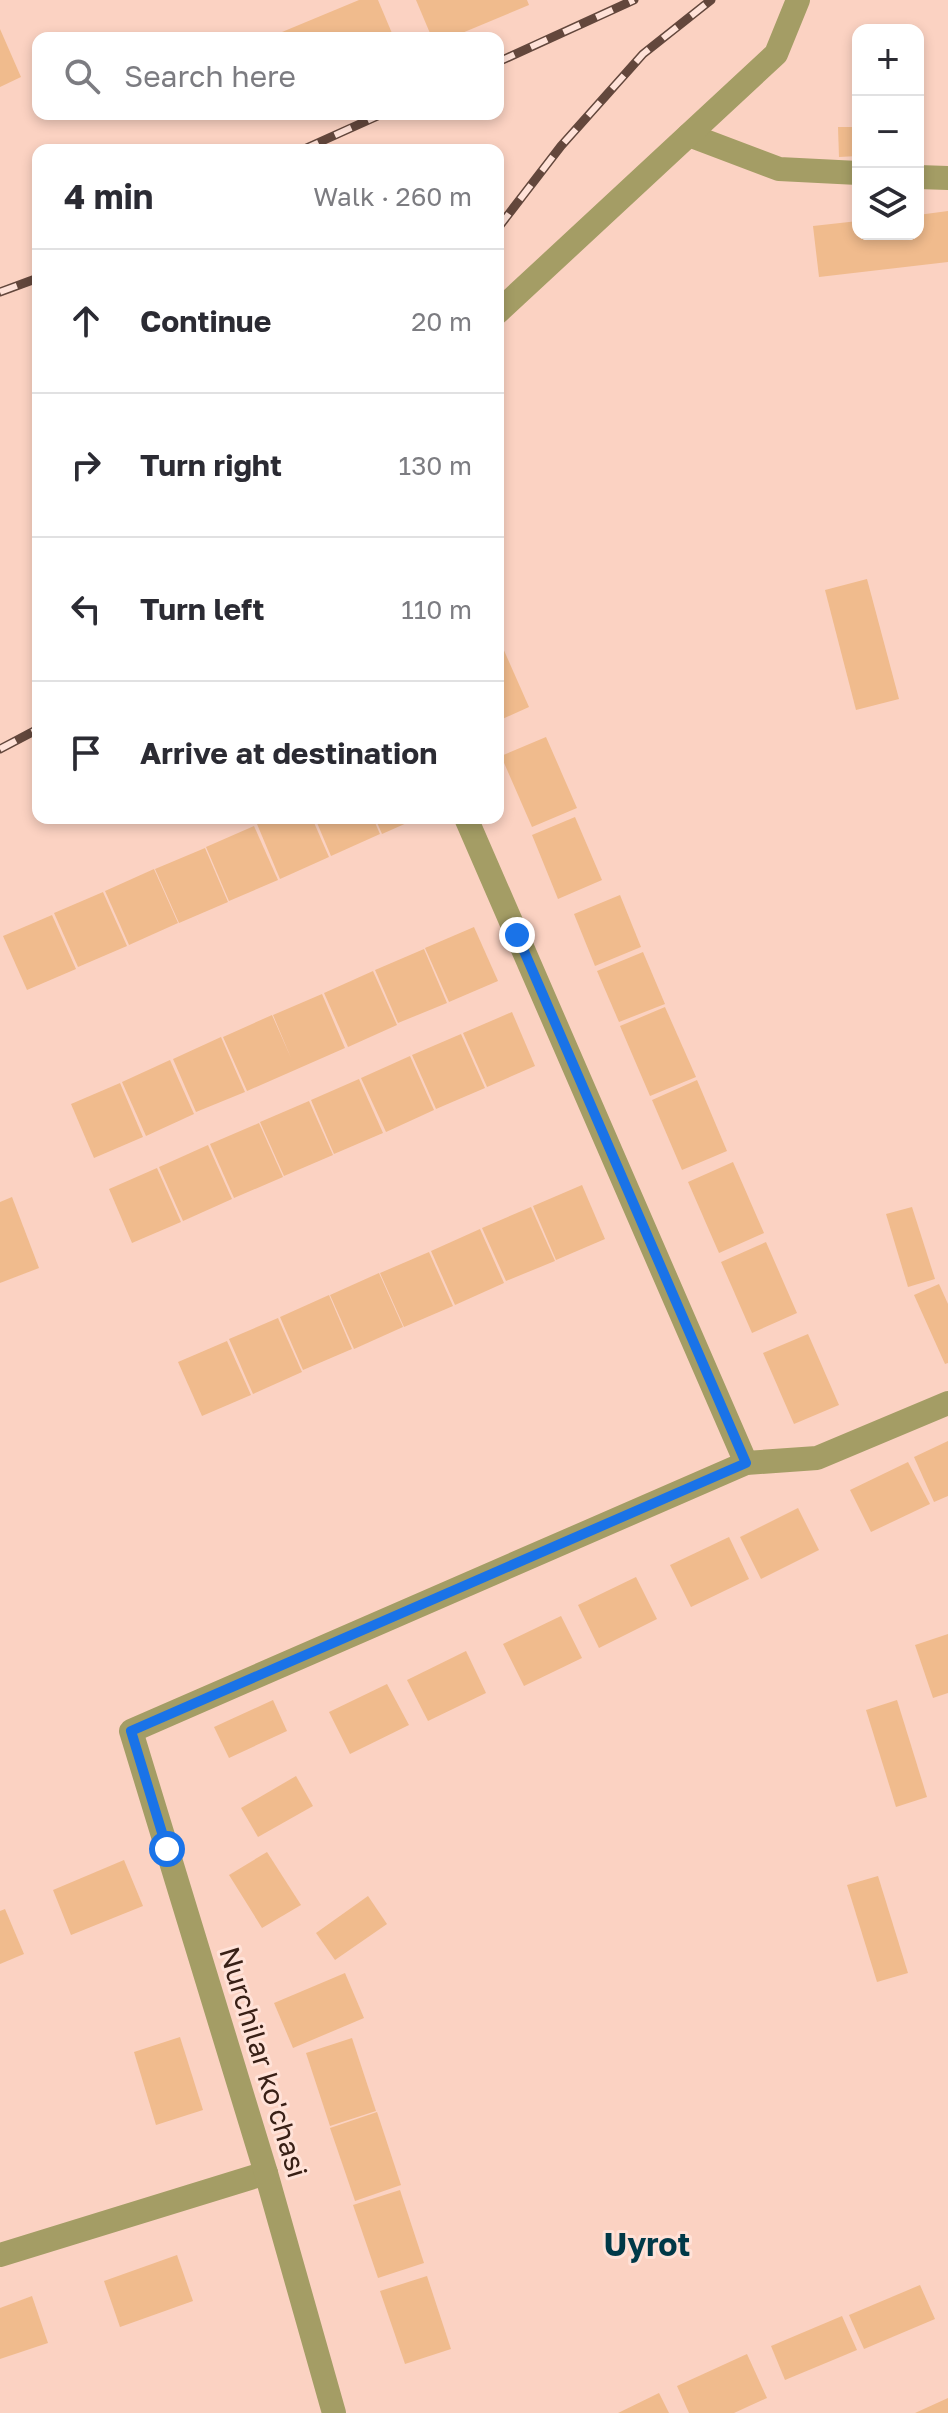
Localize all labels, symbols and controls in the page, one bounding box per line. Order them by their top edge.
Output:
map controls [852,24,924,240]
button: + [852,24,924,96]
search box [32,32,504,120]
icon: search [60,54,104,98]
text: Search here [124,58,296,94]
button: − [852,96,924,168]
button: layers [852,168,924,240]
text: 4 min [64,176,153,216]
text: Walk · 260 m [313,181,472,212]
icon: ahead [64,299,108,343]
text: Continue [140,303,271,339]
text: 20 m [411,306,472,337]
icon: right [64,443,108,487]
text: Turn right [140,447,282,483]
text: 130 m [399,450,472,481]
icon: left [64,587,108,631]
text: Turn left [140,591,265,627]
text: 110 m [401,594,472,625]
icon: arrive [64,731,108,775]
text: Arrive at destination [140,735,437,771]
route end [499,917,535,953]
route start [149,1831,185,1867]
street label: Nurchilar ko'chasi [213,1942,315,2182]
district label: Uyrot [604,2225,690,2263]

